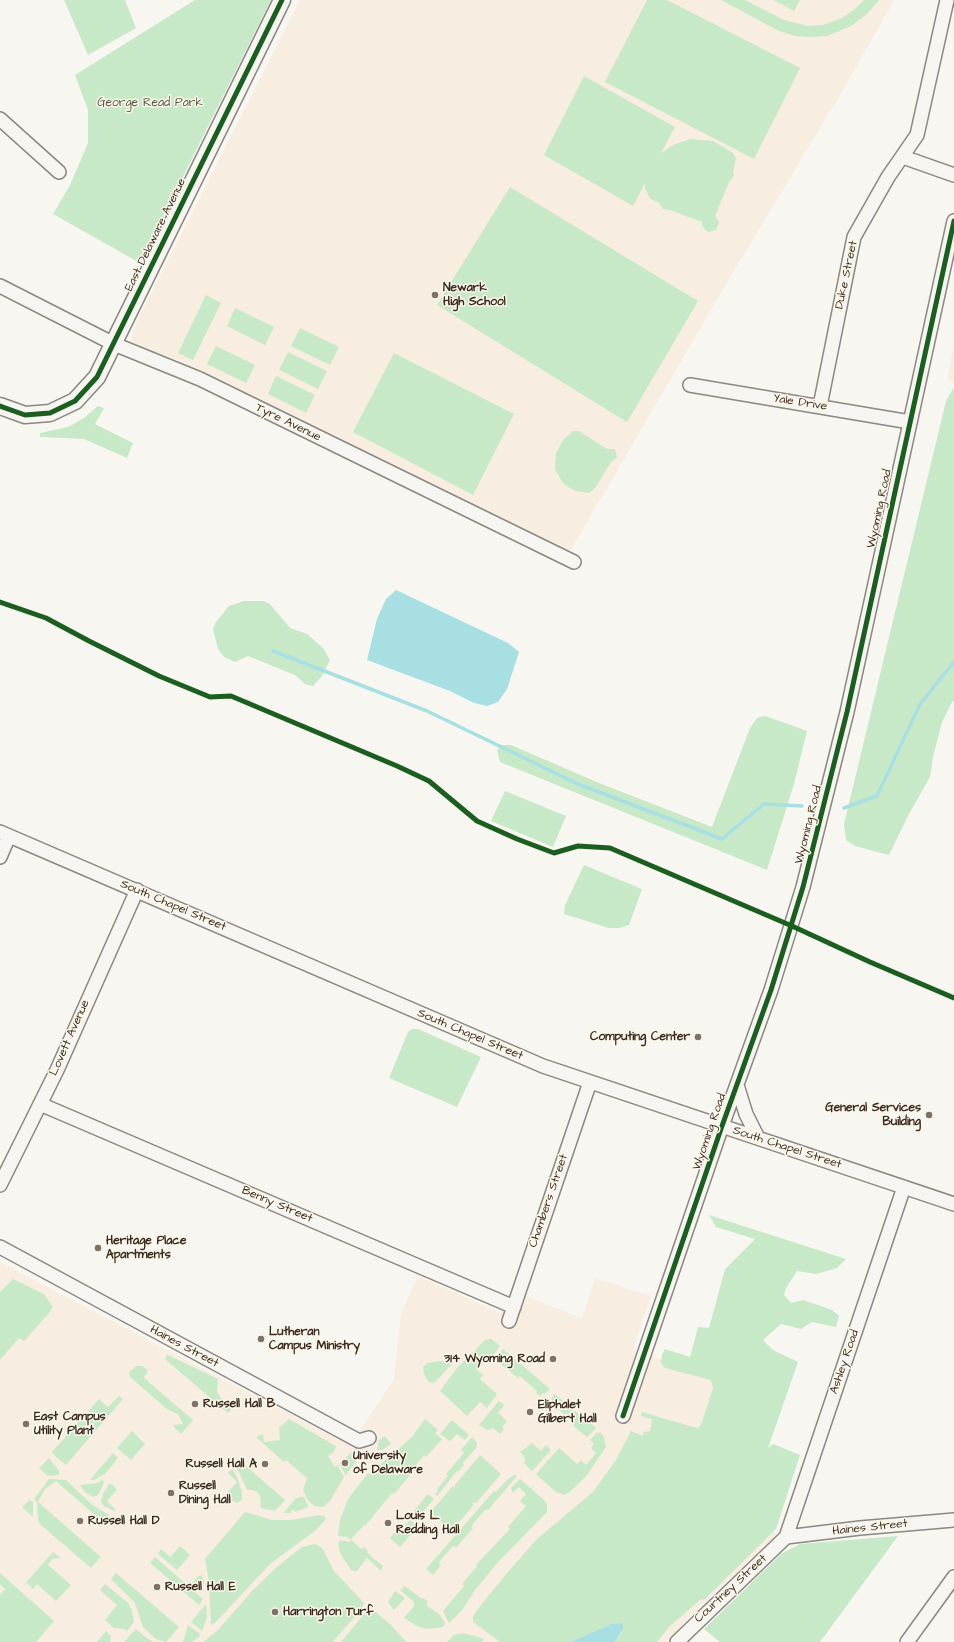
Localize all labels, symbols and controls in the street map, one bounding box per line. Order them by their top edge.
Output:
park label: George Read Park [97,96,203,110]
street label: East Delaware Avenue [122,176,190,294]
street label: Duke Street [833,239,861,311]
place label: Newark High School [443,281,506,309]
marker: Newark High School [430,290,440,300]
street label: Yale Drive [772,392,828,414]
street label: Tyre Avenue [253,401,323,445]
street label: Wyoming Road [865,468,895,550]
street label: Wyoming Road [792,784,826,866]
street label: South Chapel Street [118,877,228,935]
street label: Lovett Avenue [47,998,93,1078]
street label: South Chapel Street [415,1006,525,1064]
place label: Computing Center [590,1030,690,1044]
marker: Computing Center [693,1032,703,1042]
street label: Wyoming Road [690,1092,730,1172]
place label: General Services Building [825,1101,921,1129]
marker: General Services Building [924,1110,934,1120]
street label: South Chapel Street [731,1124,843,1172]
street label: Chambers Street [526,1153,572,1249]
street label: Benny Street [239,1184,315,1226]
place label: Heritage Place Apartments [106,1234,186,1262]
marker: Heritage Place Apartments [93,1243,103,1253]
street label: Haines Street [147,1323,221,1371]
place label: Lutheran Campus Ministry [269,1325,360,1353]
street label: Ashley Road [827,1328,863,1396]
marker: Lutheran Campus Ministry [256,1334,266,1344]
place label: 314 Wyoming Road [444,1352,545,1366]
marker: 314 Wyoming Road [548,1354,558,1364]
place label: Russell Hall B [203,1397,275,1411]
place label: Eliphalet Gilbert Hall [538,1398,597,1426]
marker: Russell Hall B [190,1399,200,1409]
marker: Eliphalet Gilbert Hall [525,1407,535,1417]
place label: East Campus Utility Plant [34,1410,106,1438]
marker: East Campus Utility Plant [21,1419,31,1429]
place label: University of Delaware [353,1449,423,1477]
place label: Russell Hall A [186,1457,257,1471]
marker: University of Delaware [340,1458,350,1468]
marker: Russell Hall A [260,1459,270,1469]
place label: Russell Dining Hall [179,1479,231,1507]
marker: Russell Dining Hall [166,1488,176,1498]
place label: Louis L. Redding Hall [396,1509,459,1537]
place label: Russell Hall D [88,1514,159,1528]
marker: Russell Hall D [75,1516,85,1526]
street label: Haines Street [832,1517,908,1539]
marker: Louis L. Redding Hall [383,1518,393,1528]
street label: Courtney Street [692,1552,770,1626]
place label: Russell Hall E [165,1580,236,1594]
marker: Russell Hall E [152,1582,162,1592]
place label: Harrington Turf [283,1605,373,1619]
marker: Harrington Turf [270,1607,280,1617]

